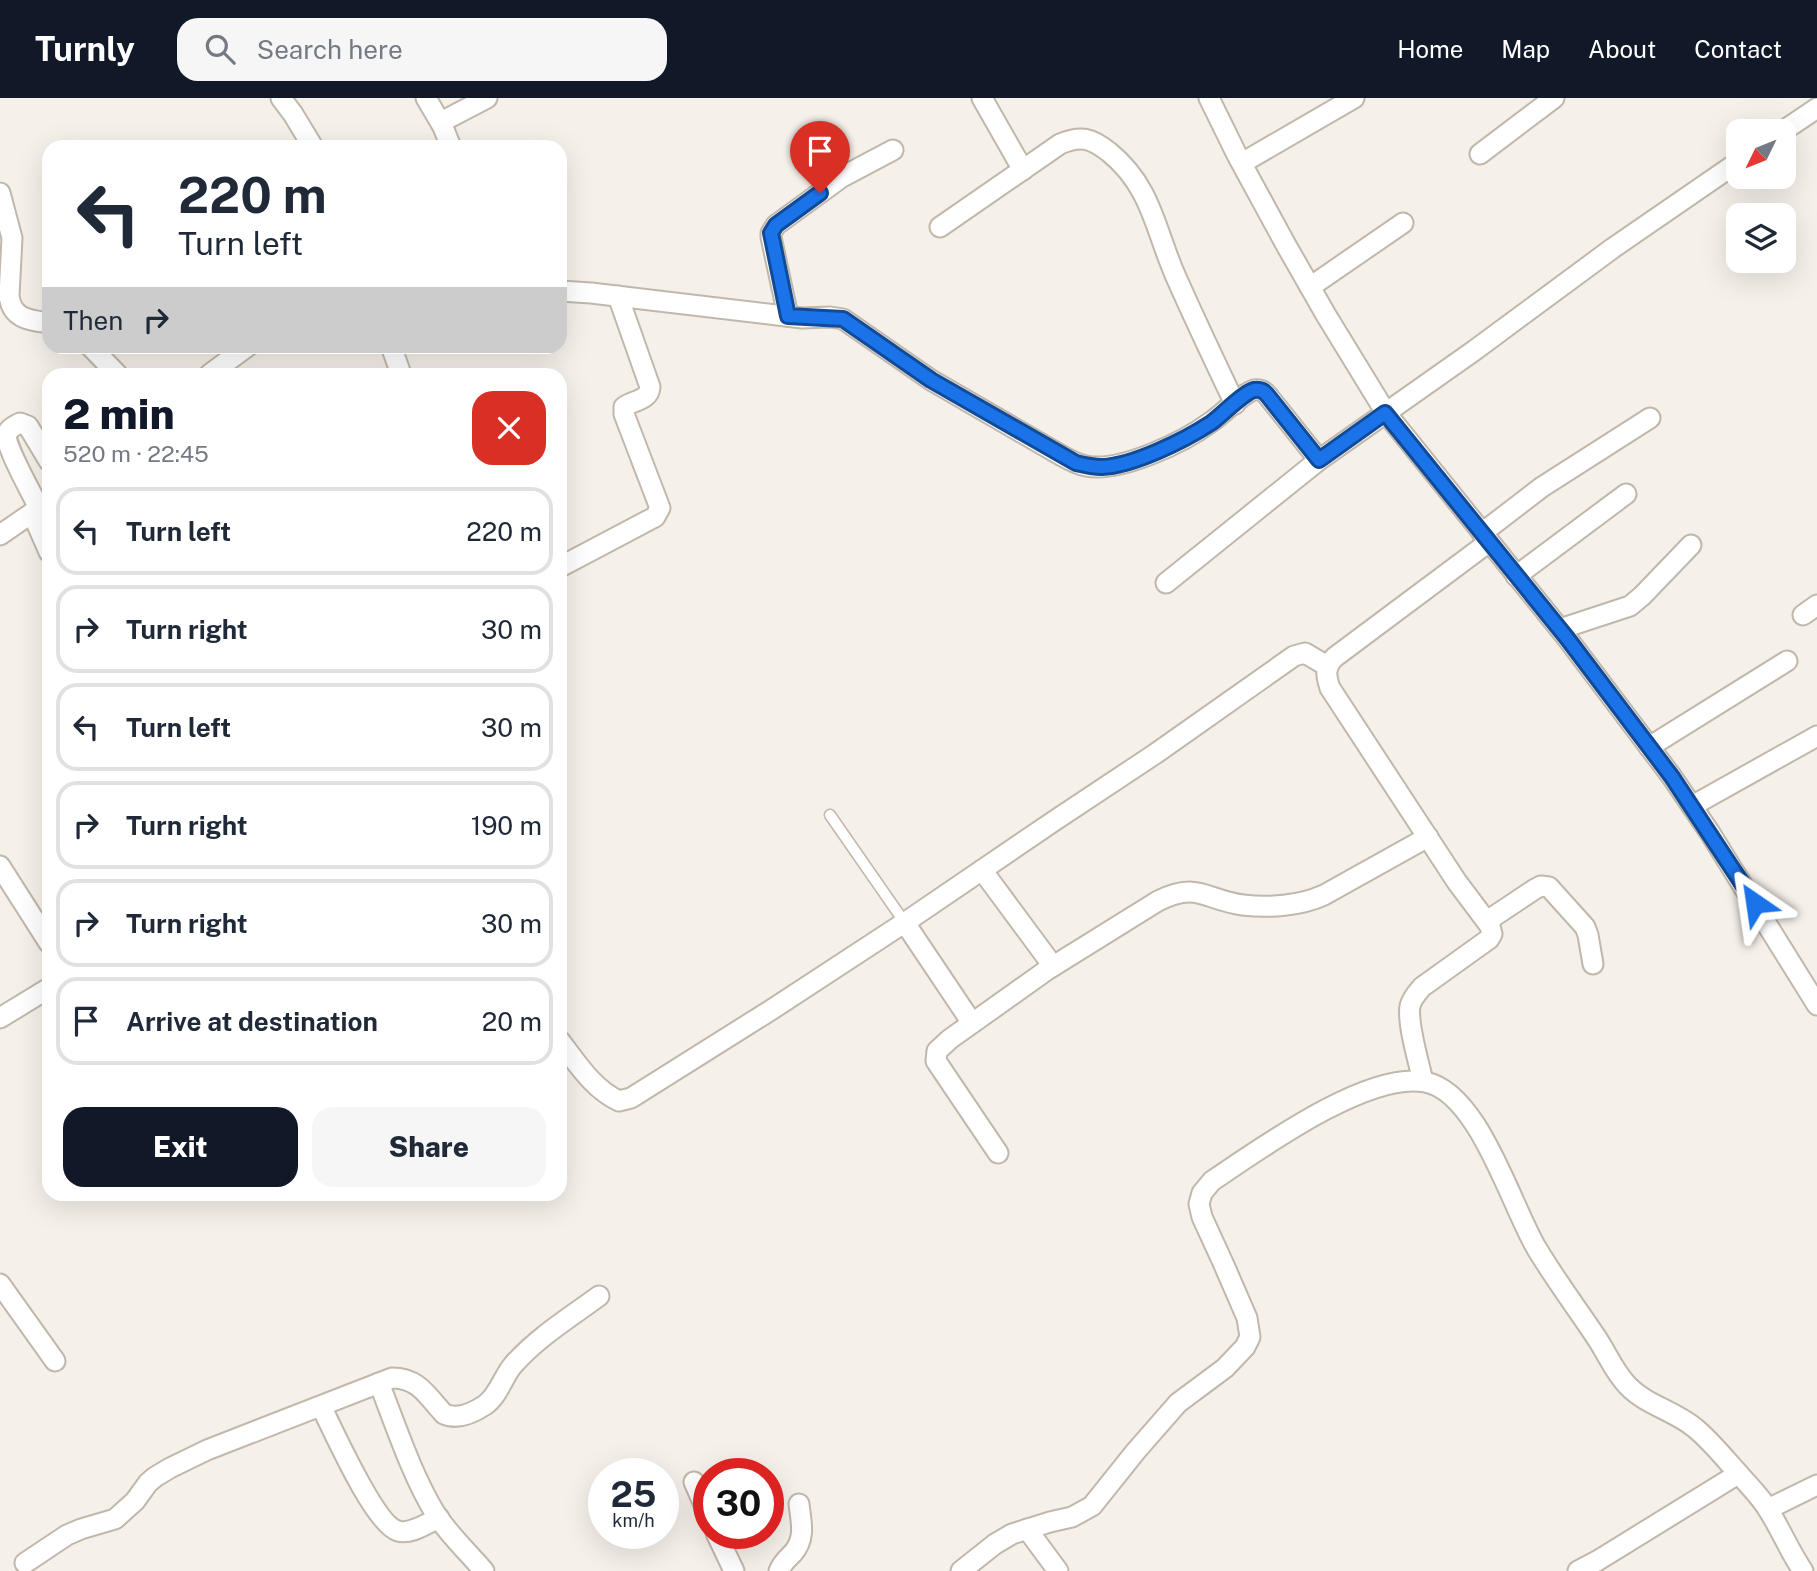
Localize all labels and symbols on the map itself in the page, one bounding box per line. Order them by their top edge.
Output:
north arrow [1726,119,1796,189]
pin [790,121,850,193]
position arrow [1718,866,1792,940]
speed limit sign: 30 [693,1458,784,1549]

